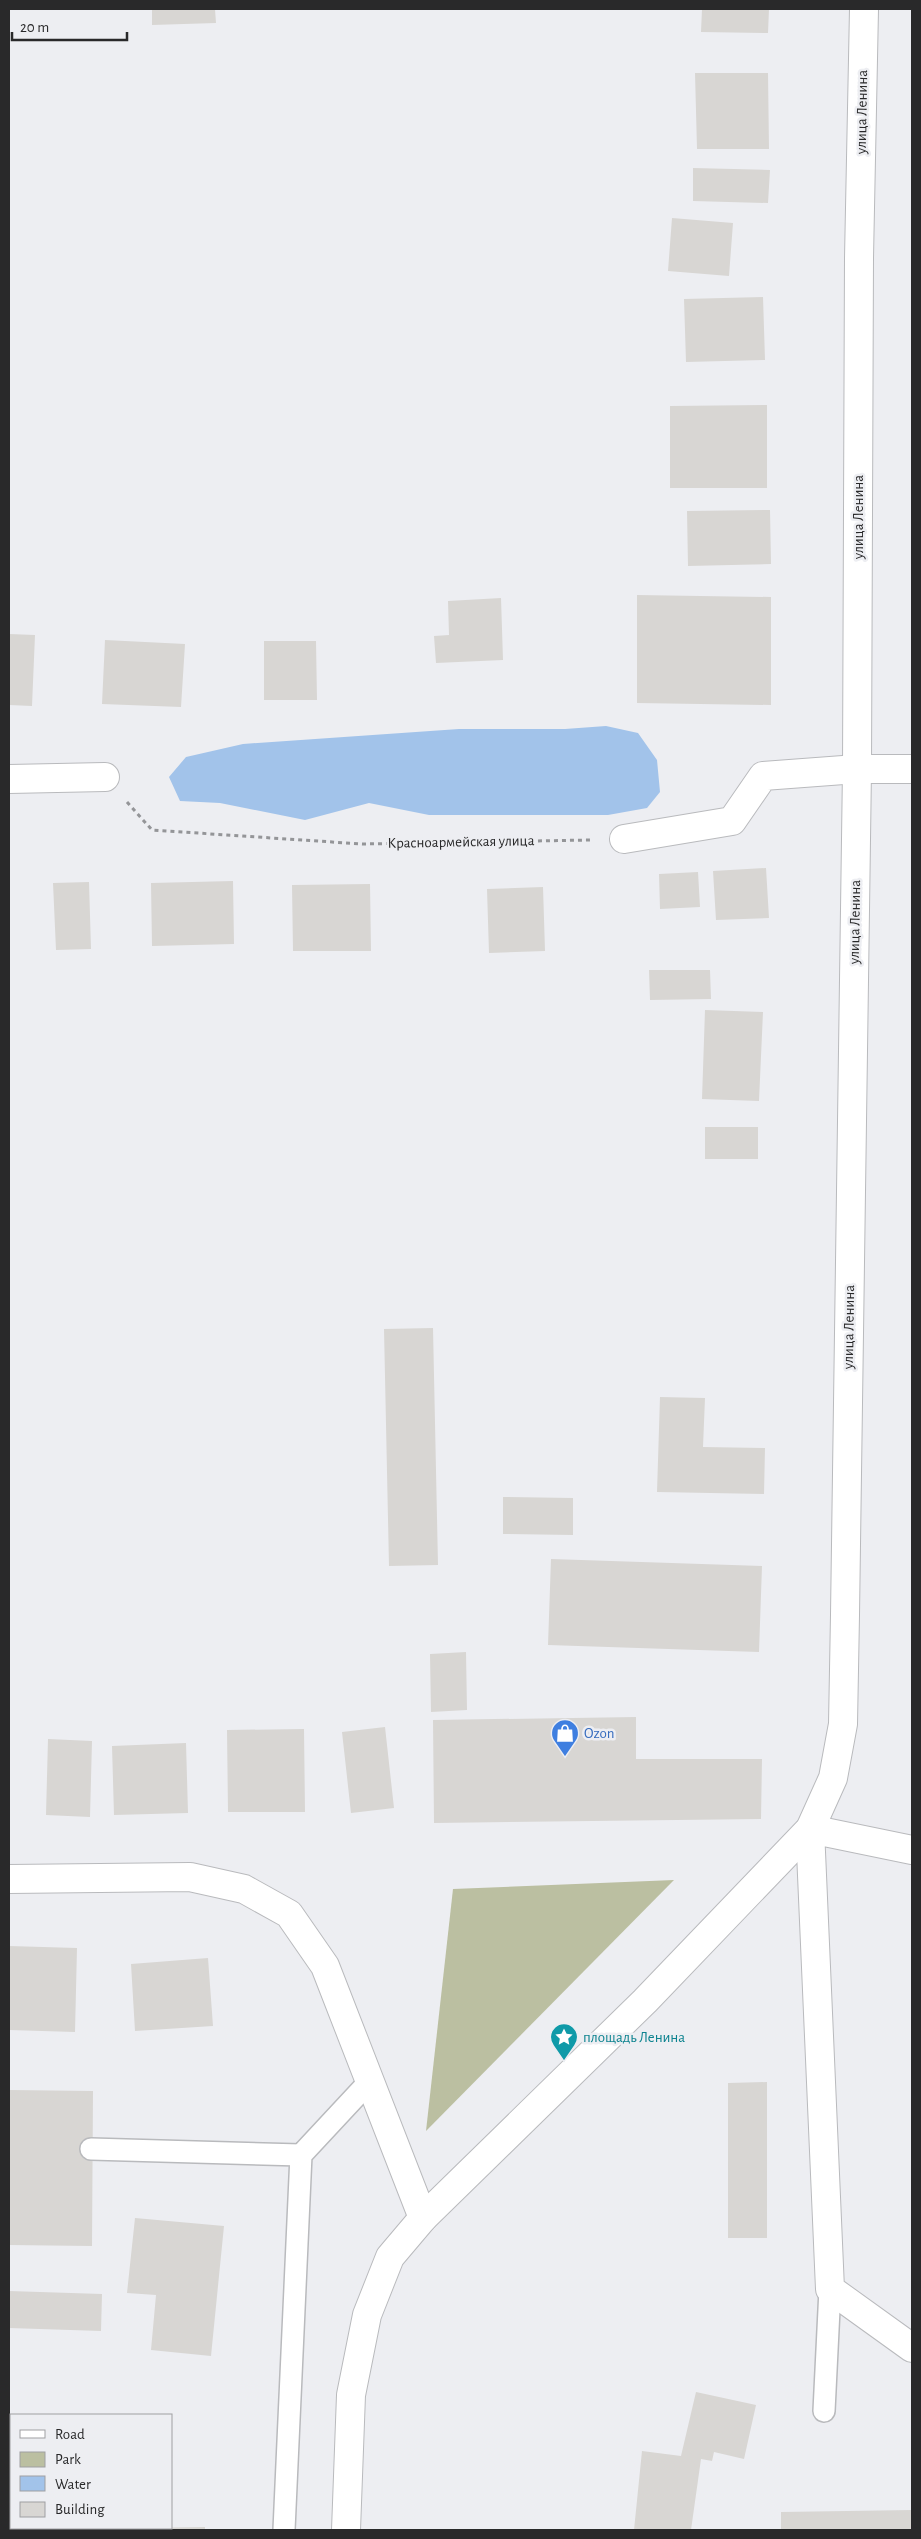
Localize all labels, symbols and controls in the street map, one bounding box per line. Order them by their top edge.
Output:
scale bar [12,10,128,42]
text: 20 m [20,20,49,35]
street label: улица Ленина [854,70,870,155]
street label: улица Ленина [851,475,866,560]
street label: Красноармейская улица [387,833,535,851]
street label: улица Ленина [847,880,863,965]
street label: улица Ленина [841,1285,857,1370]
shop icon: Ozon [550,1718,580,1757]
place label: Ozon [584,1726,614,1741]
place icon: площадь Ленина [549,2022,579,2061]
place label: площадь Ленина [583,2030,685,2045]
legend [10,2414,172,2529]
text: Road [55,2427,85,2442]
text: Park [55,2452,81,2467]
text: Water [55,2477,91,2492]
text: Building [55,2502,105,2517]

